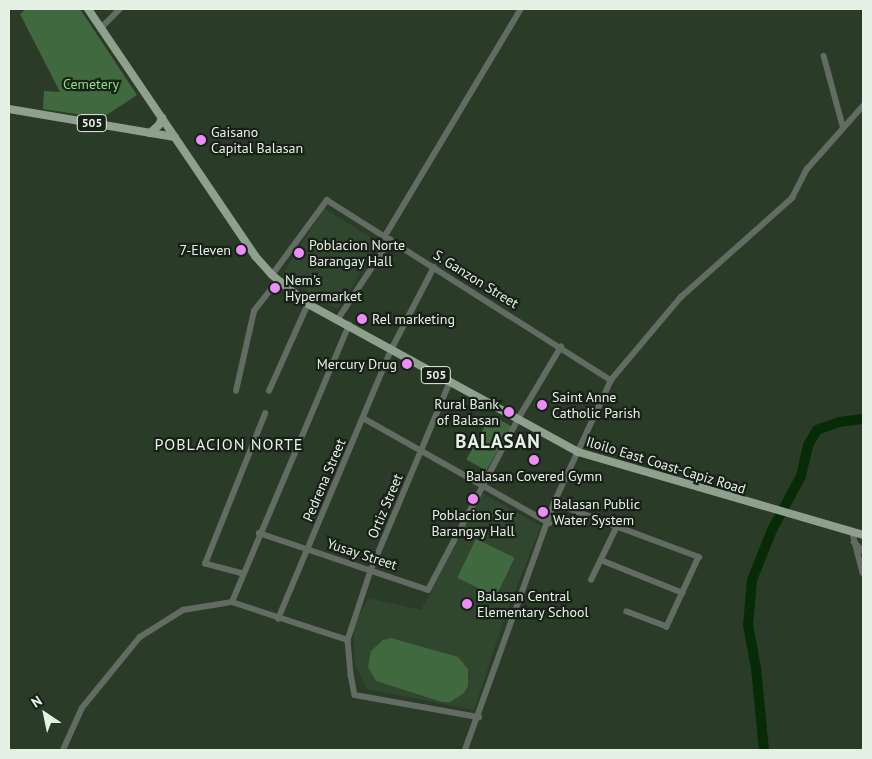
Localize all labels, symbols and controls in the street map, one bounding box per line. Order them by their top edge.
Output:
park label: Cemetery [63,76,119,92]
road number: 505 [76,114,108,132]
place label: Gaisano Capital Balasan [211,124,303,156]
marker: Gaisano Capital Balasan [195,134,207,146]
place label: Poblacion Norte Barangay Hall [309,237,405,270]
place label: 7-Eleven [179,242,231,258]
marker: 7-Eleven [235,244,247,256]
street label: S. Ganzon Street [430,246,522,312]
marker: Poblacion Norte Barangay Hall [293,247,305,259]
place label: Nem's Hypermarket [285,272,362,304]
marker: Nem's Hypermarket [269,282,281,294]
place label: Rel marketing [372,311,455,327]
marker: Rel marketing [356,313,368,325]
place label: Mercury Drug [316,356,397,372]
marker: Mercury Drug [401,358,413,370]
road number: 505 [420,366,452,384]
place label: Saint Anne Catholic Parish [552,389,641,422]
place label: Rural Bank of Balasan [434,396,499,428]
marker: Saint Anne Catholic Parish [536,399,548,411]
marker: Rural Bank of Balasan [503,406,515,418]
district label: BALASAN [454,431,542,453]
street label: Iloilo East Coast-Capiz Road [584,433,748,497]
district label: POBLACION NORTE [153,434,305,454]
street label: Pedrena Street [299,436,349,524]
marker: Balasan Covered Gymn [528,454,540,466]
place label: Balasan Covered Gymn [466,468,602,484]
street label: Ortiz Street [364,471,406,541]
marker: Poblacion Sur Barangay Hall [467,493,479,505]
place label: Balasan Public Water System [553,496,640,528]
marker: Balasan Public Water System [537,506,549,518]
place label: Poblacion Sur Barangay Hall [431,507,515,540]
street label: Yusay Street [325,535,399,573]
place label: Balasan Central Elementary School [477,588,589,620]
marker: Balasan Central Elementary School [461,598,473,610]
north arrow [20,689,70,739]
text: N [28,692,45,712]

